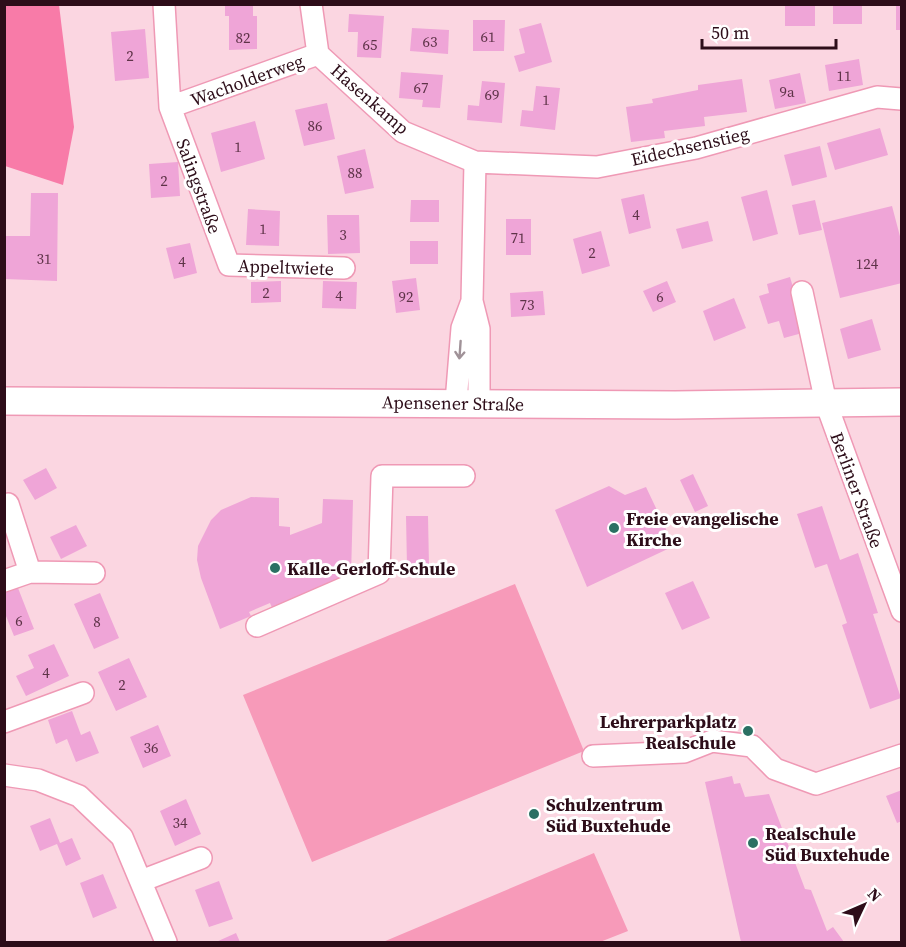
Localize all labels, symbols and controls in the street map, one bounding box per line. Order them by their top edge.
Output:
scale bar [702,12,836,50]
text: 50 m [711,20,749,45]
house number: 61 [480,26,496,47]
house number: 82 [235,27,251,48]
house number: 63 [422,31,438,52]
house number: 65 [362,34,378,55]
house number: 2 [126,45,134,66]
street label: Wacholderweg [187,48,307,112]
street label: Hasenkamp [325,58,415,140]
house number: 11 [836,65,852,86]
house number: 67 [413,77,429,98]
house number: 9a [779,81,795,102]
house number: 69 [484,84,500,105]
house number: 1 [542,89,550,110]
house number: 86 [307,115,323,136]
street label: Eidechsenstieg [629,120,751,172]
street label: Salingstraße [170,135,228,237]
house number: 1 [234,136,242,157]
house number: 88 [347,162,363,183]
house number: 2 [160,170,168,191]
house number: 4 [632,204,640,225]
house number: 1 [259,218,267,239]
house number: 3 [339,224,347,245]
house number: 71 [510,227,526,248]
house number: 2 [588,242,596,263]
house number: 31 [36,248,52,269]
house number: 4 [178,251,186,272]
street label: Appeltwiete [238,253,334,281]
house number: 124 [856,253,879,274]
house number: 2 [262,282,270,303]
house number: 4 [335,285,343,306]
house number: 92 [398,286,414,307]
house number: 6 [656,286,664,307]
house number: 73 [519,294,535,315]
one-way arrow [454,340,465,360]
street label: Apensener Straße [382,389,524,417]
street label: Berliner Straße [824,428,890,552]
place label: Freie evangelische Kirche [626,506,779,552]
marker: Freie evangelische Kirche [607,521,621,535]
place label: Kalle-Gerloff-Schule [287,556,455,581]
marker: Kalle-Gerloff-Schule [268,561,282,575]
house number: 6 [15,610,23,631]
house number: 8 [93,611,101,632]
house number: 4 [42,662,50,683]
house number: 2 [118,674,126,695]
place label: Lehrerparkplatz Realschule [600,709,737,755]
marker: Lehrerparkplatz Realschule [741,724,755,738]
house number: 36 [143,737,159,758]
place label: Schulzentrum Süd Buxtehude [546,792,671,838]
marker: Schulzentrum Süd Buxtehude [527,807,541,821]
house number: 34 [172,812,188,833]
place label: Realschule Süd Buxtehude [765,821,890,867]
marker: Realschule Süd Buxtehude [746,836,760,850]
north arrow [834,875,894,935]
text: N [863,883,887,907]

